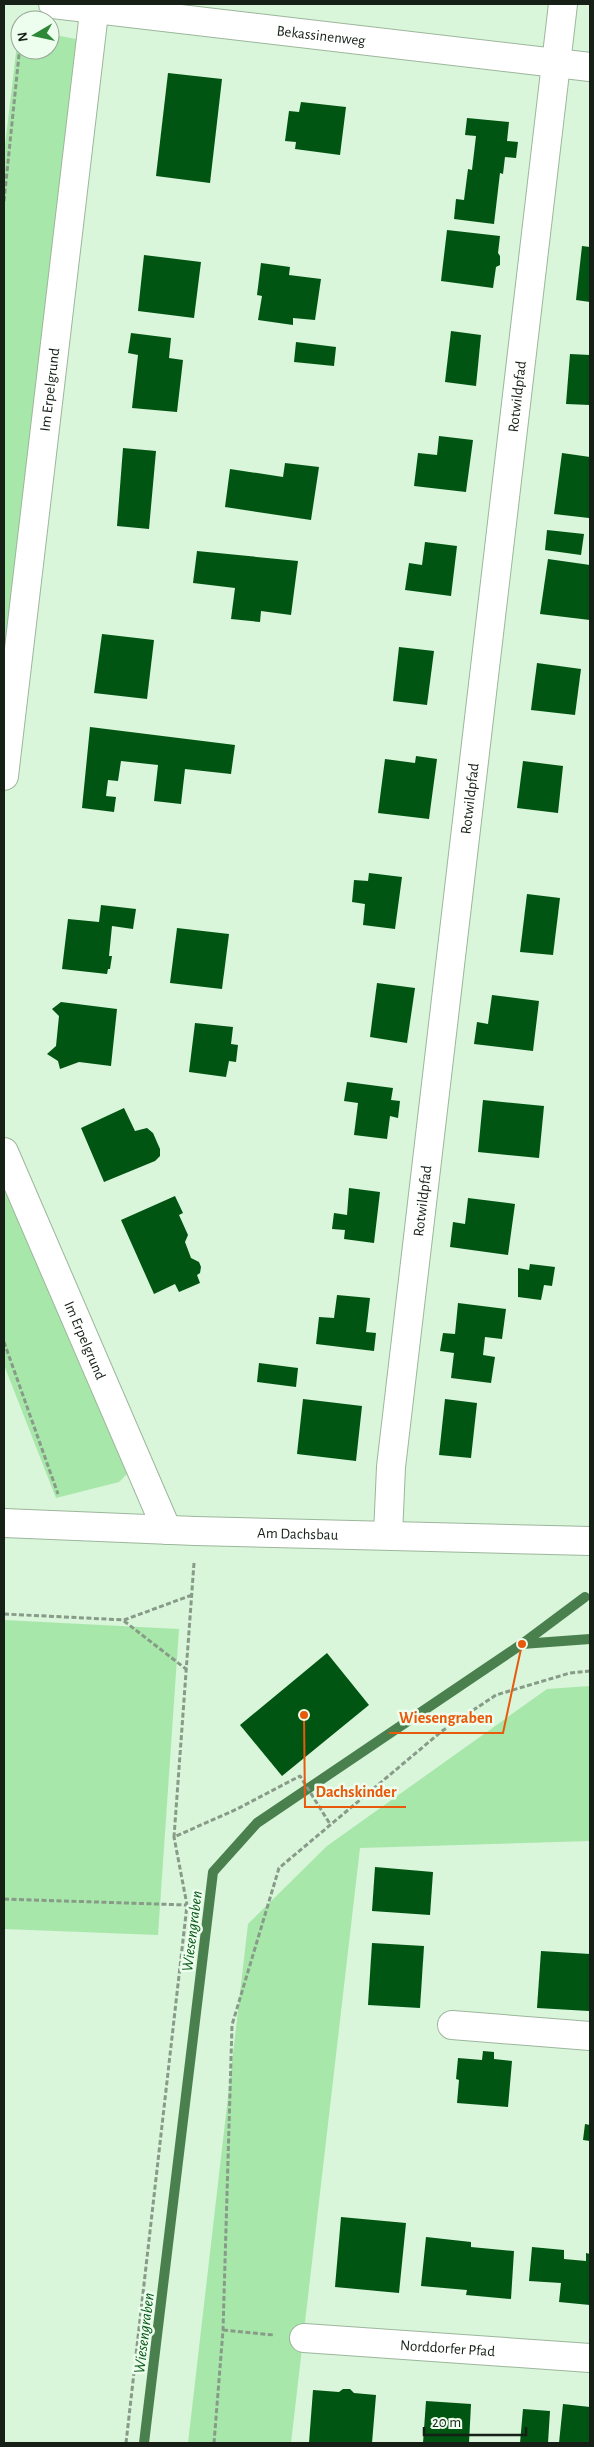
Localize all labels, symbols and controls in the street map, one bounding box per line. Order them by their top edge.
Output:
north arrow [10,10,60,60]
street label: Bekassinenweg [276,23,367,49]
text: N [15,31,31,43]
street label: Im Erpelgrund [38,347,62,432]
street label: Rotwildpfad [506,360,529,433]
street label: Rotwildpfad [458,762,482,835]
street label: Rotwildpfad [411,1164,434,1237]
street label: Im Erpelgrund [61,1299,108,1382]
street label: Am Dachsbau [257,1526,339,1543]
callout: Wiesengraben [389,1702,503,1733]
text: Wiesengraben [399,1710,493,1726]
callout: Dachskinder [305,1776,406,1807]
text: Dachskinder [316,1784,397,1800]
water label: Wiesengraben [179,1890,205,1973]
water label: Wiesengraben [131,2292,157,2375]
street label: Norddorfer Pfad [400,2338,496,2359]
scale bar [424,2404,526,2436]
text: 20 m [432,2415,461,2430]

